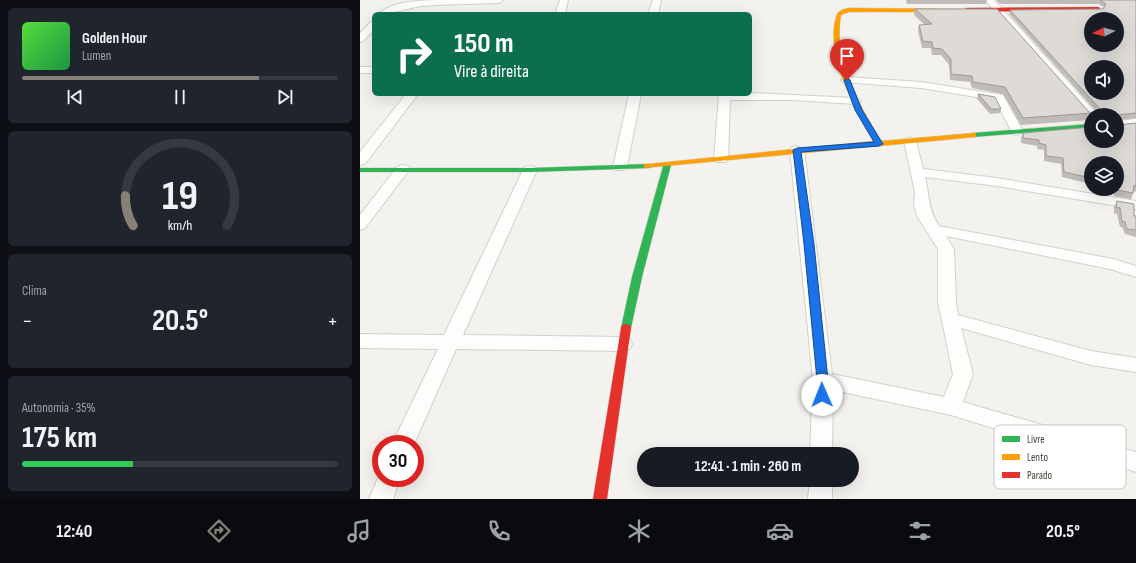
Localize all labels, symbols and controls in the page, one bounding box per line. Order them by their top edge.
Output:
north arrow [1084,12,1124,52]
map controls [1084,12,1124,196]
text: 150 m [454,27,514,60]
icon: right [388,28,440,80]
text: Golden Hour [82,29,147,48]
pin [830,39,864,80]
icon: arrive [836,45,858,67]
text: Lumen [82,48,111,64]
button: sound [1084,60,1124,100]
text: Vire à direita [454,61,529,82]
icon: previous [64,86,86,108]
icon: pause [169,86,191,108]
icon: next [274,86,296,108]
button: search [1084,108,1124,148]
button: layers [1084,156,1124,196]
text: 19 [162,172,198,221]
text: km/h [168,217,192,234]
text: Clima [22,283,47,299]
text: 20.5° [152,303,208,339]
text: − [22,308,33,335]
text: + [327,308,338,335]
position arrow [801,374,843,416]
text: Autonomia · 35% [22,400,96,416]
text: 175 km [22,420,97,456]
legend [994,425,1126,489]
text: Livre [1027,433,1045,446]
speed limit sign: 30 [372,435,424,487]
text: Lento [1027,451,1048,464]
text: 12:41 · 1 min · 260 m [695,457,801,476]
text: Parado [1027,469,1053,482]
icon: directions [205,517,233,545]
icon: music [345,517,373,545]
icon: phone [485,517,513,545]
icon: climate [625,517,653,545]
icon: car [766,517,794,545]
icon: filters [906,517,934,545]
text: 12:40 [56,521,92,542]
text: 20.5° [1046,521,1080,542]

